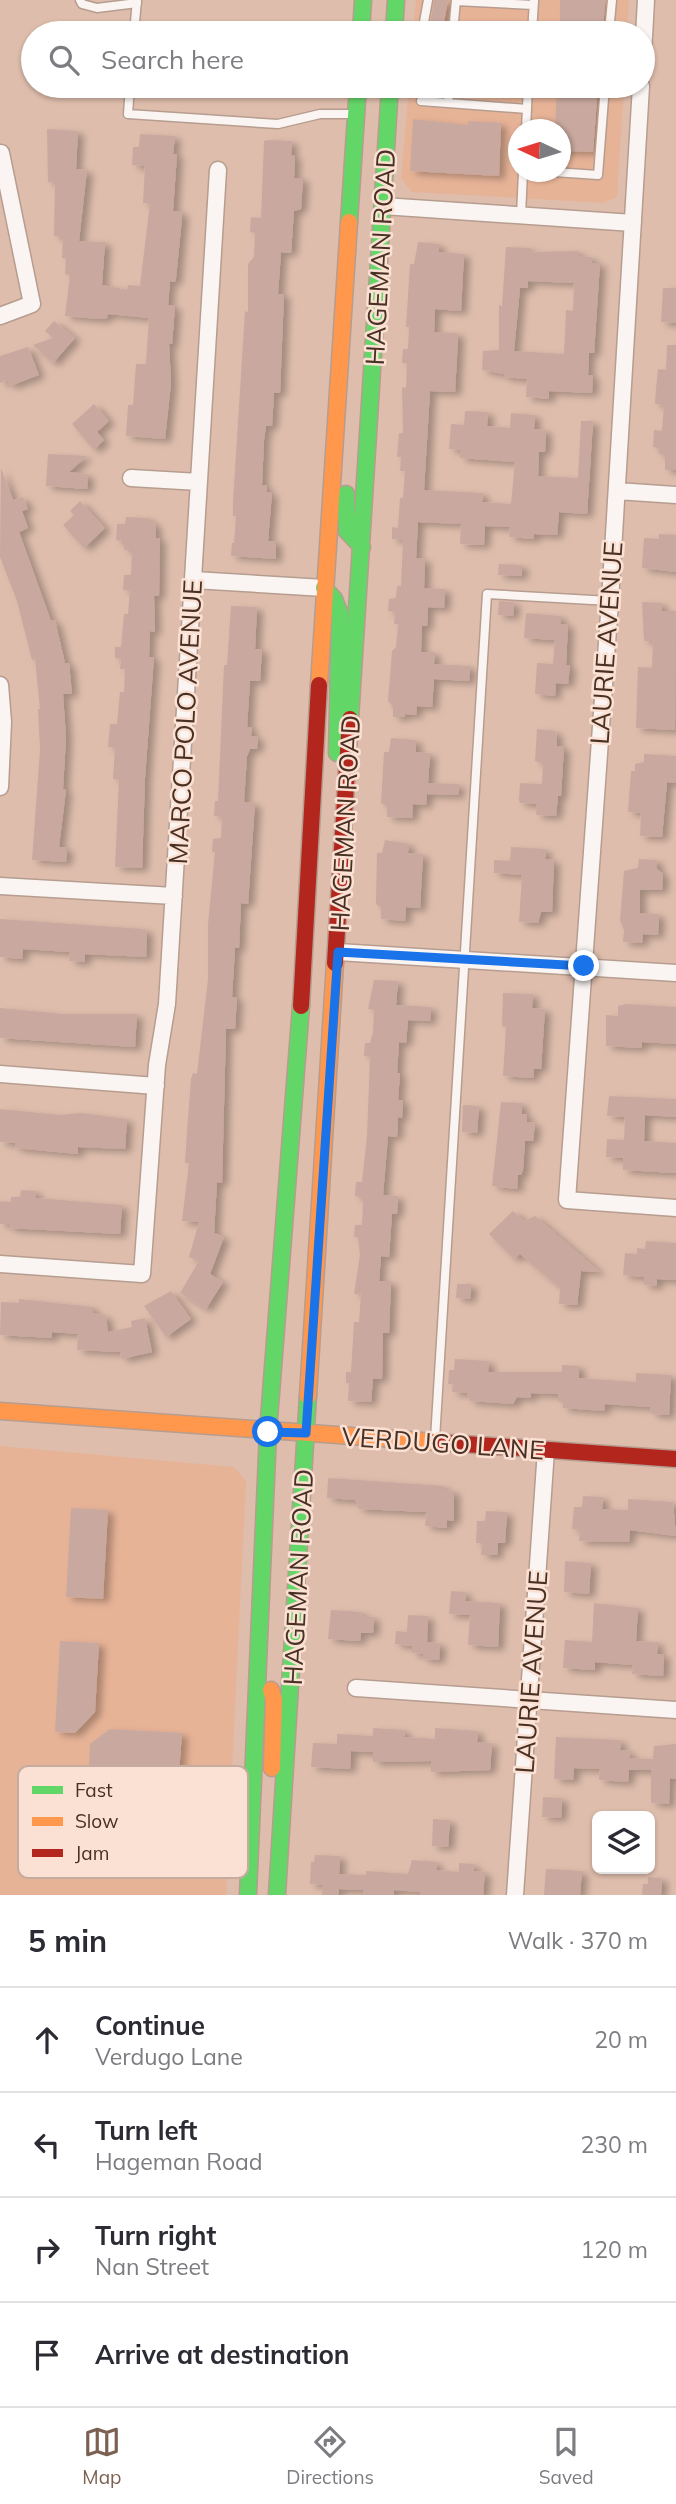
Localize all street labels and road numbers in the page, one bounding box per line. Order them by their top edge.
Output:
street label: HAGEMAN ROAD [358,148,402,366]
street label: LAURIE AVENUE [582,540,630,746]
street label: MARCO POLO AVENUE [161,579,209,865]
street label: HAGEMAN ROAD [323,714,367,932]
street label: VERDUGO LANE [341,1419,545,1467]
street label: HAGEMAN ROAD [276,1468,320,1686]
street label: LAURIE AVENUE [507,1569,555,1775]

